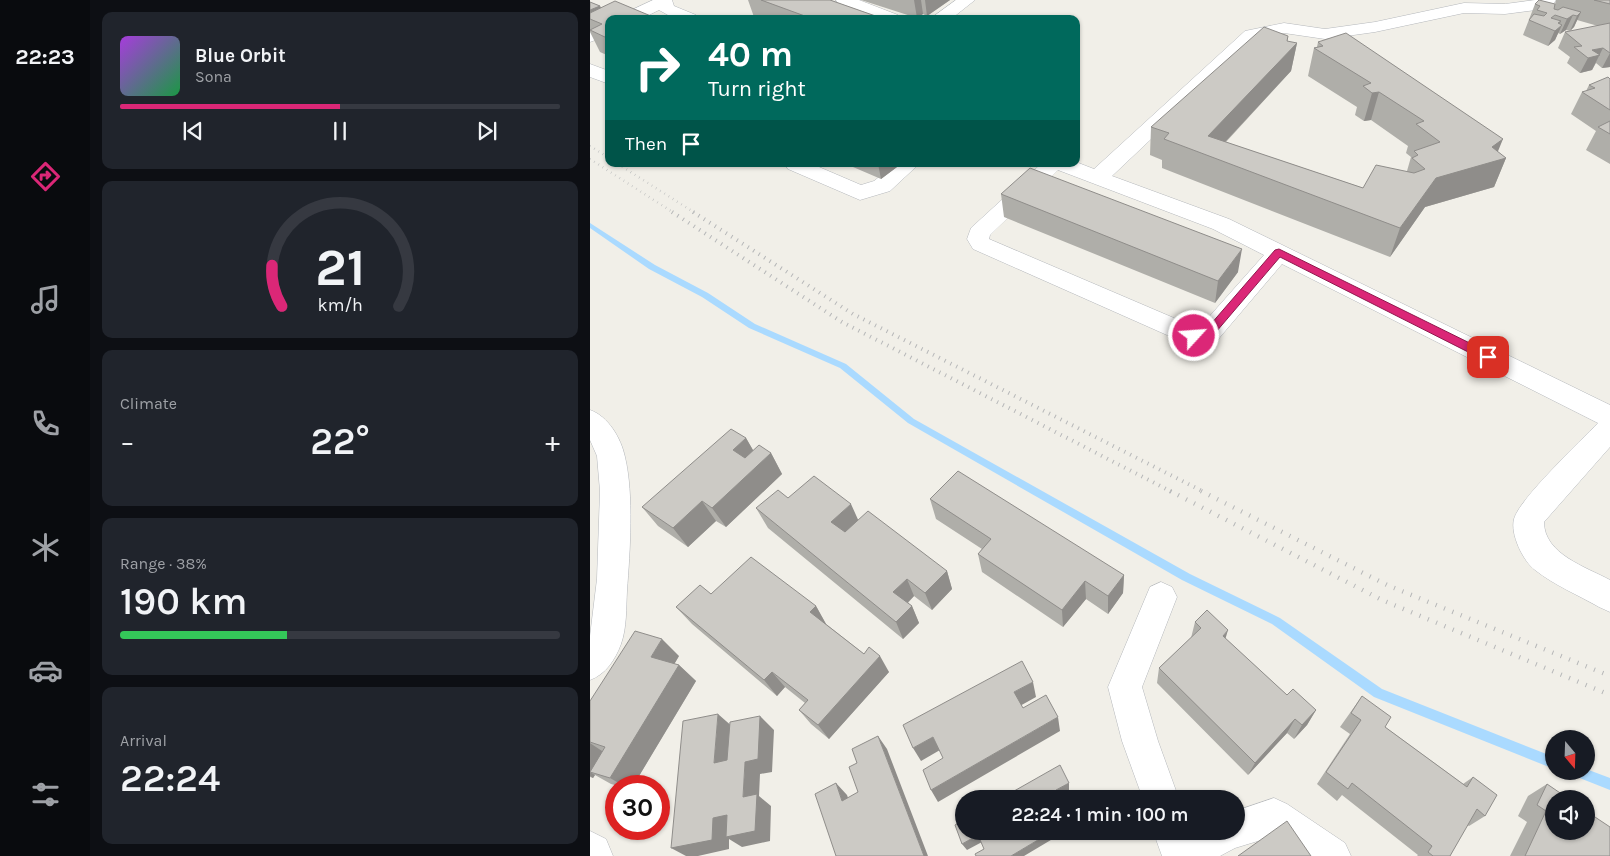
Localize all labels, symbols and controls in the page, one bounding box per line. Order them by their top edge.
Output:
text: 40 m [708,34,793,75]
icon: right [625,35,690,100]
text: 22:23 [15,44,75,70]
text: Blue Orbit [195,45,286,67]
text: Sona [195,67,232,86]
text: Turn right [708,76,806,102]
icon: previous [179,117,207,145]
icon: pause [326,117,354,145]
icon: next [473,117,501,145]
icon: arrive [677,130,705,158]
text: Then [625,133,667,155]
icon: directions [28,159,63,194]
text: 21 [315,237,365,298]
icon: music [28,282,63,317]
text: km/h [317,295,363,316]
position arrow [1167,309,1219,361]
pin [1467,336,1509,378]
icon: arrive [1474,343,1502,371]
text: Climate [120,394,177,413]
icon: phone [28,406,63,441]
text: 22° [310,419,370,464]
text: − [120,425,135,458]
text: + [545,425,560,458]
icon: climate [28,530,63,565]
text: Range · 38% [120,554,207,573]
text: 190 km [120,579,247,624]
icon: car [28,653,63,688]
north arrow [1545,730,1595,780]
map controls [1545,730,1595,840]
text: Arrival [120,731,167,750]
text: 22:24 [120,756,220,801]
speed limit sign: 30 [605,775,670,840]
icon: filters [28,777,63,812]
button: sound [1545,790,1595,840]
text: 22:24 · 1 min · 100 m [1012,804,1188,826]

